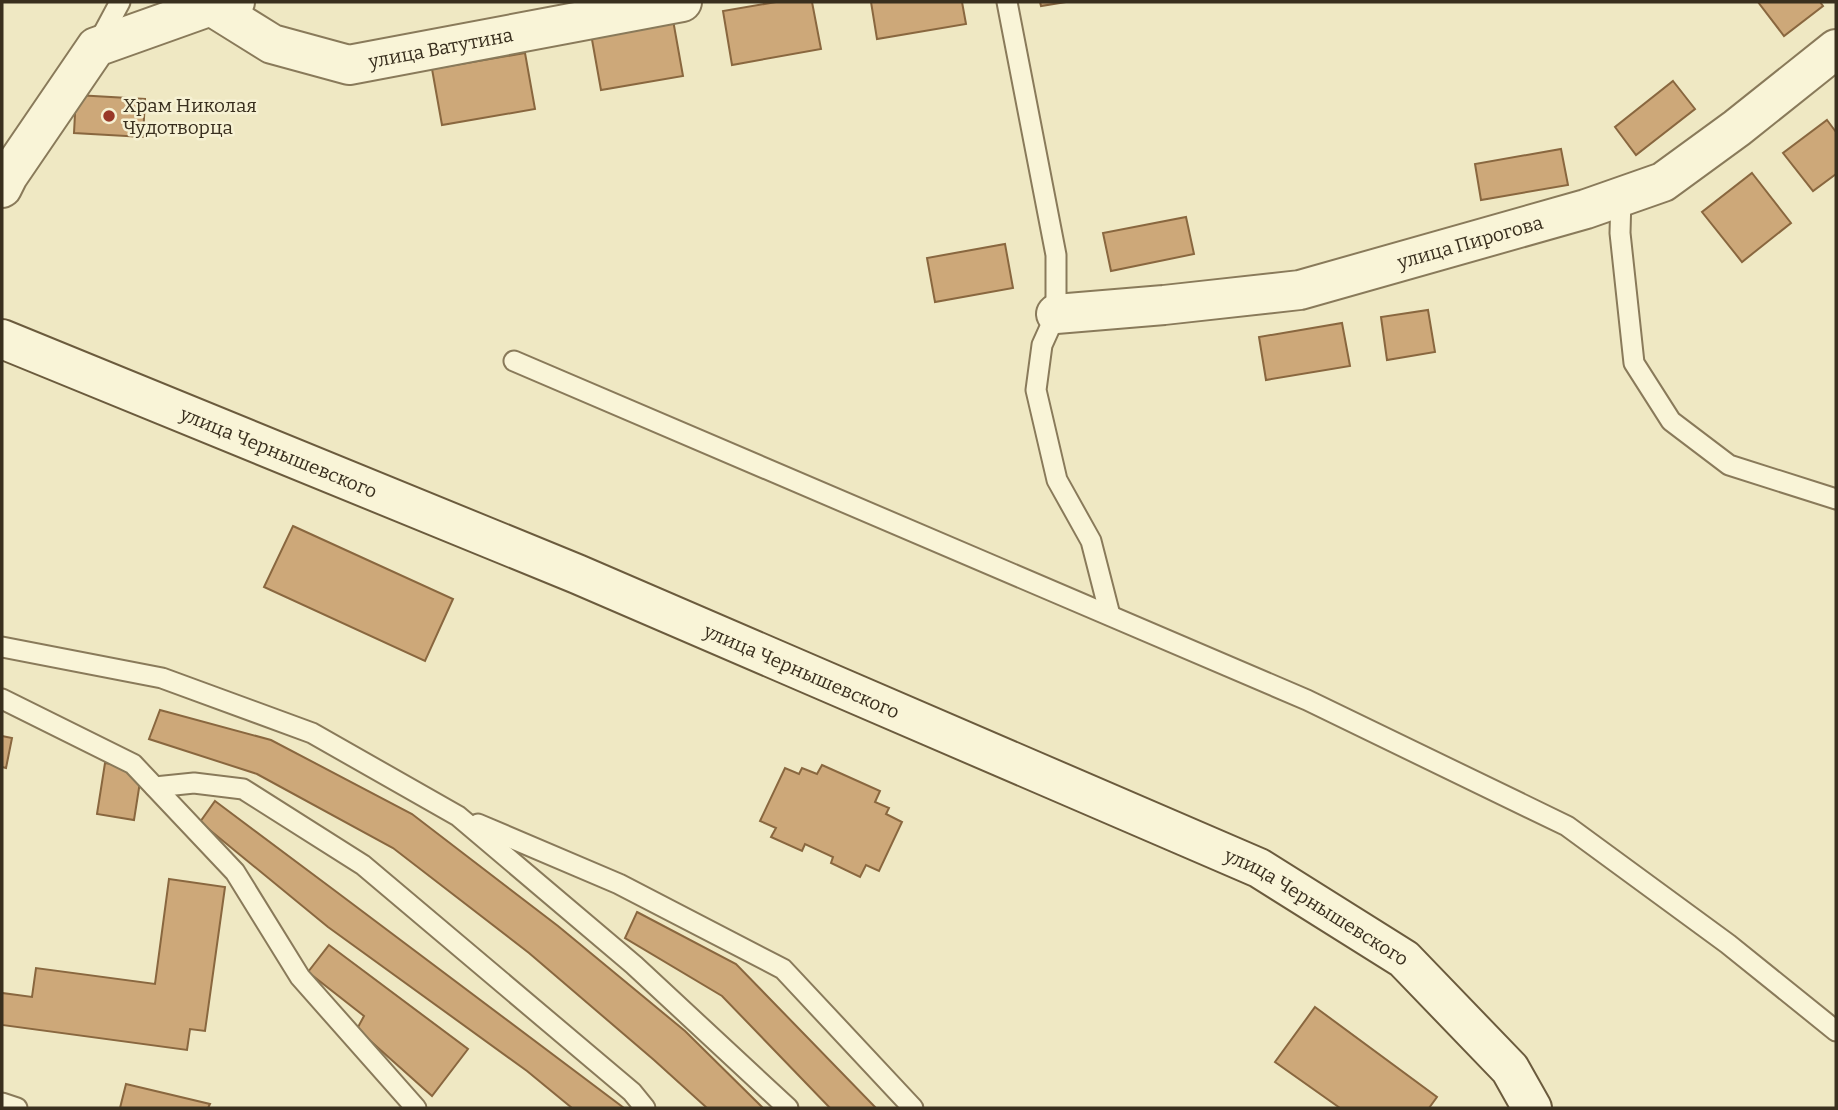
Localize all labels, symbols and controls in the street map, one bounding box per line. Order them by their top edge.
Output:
street label: улица Ватутина [366,23,516,73]
place label: Храм Николая Чудотворца [123,94,257,139]
marker: Храм Николая Чудотворца [101,108,117,124]
street label: улица Пирогова [1394,211,1546,274]
street label: улица Чернышевского [176,402,380,503]
street label: улица Чернышевского [699,619,903,724]
street label: улица Чернышевского [1220,843,1413,971]

